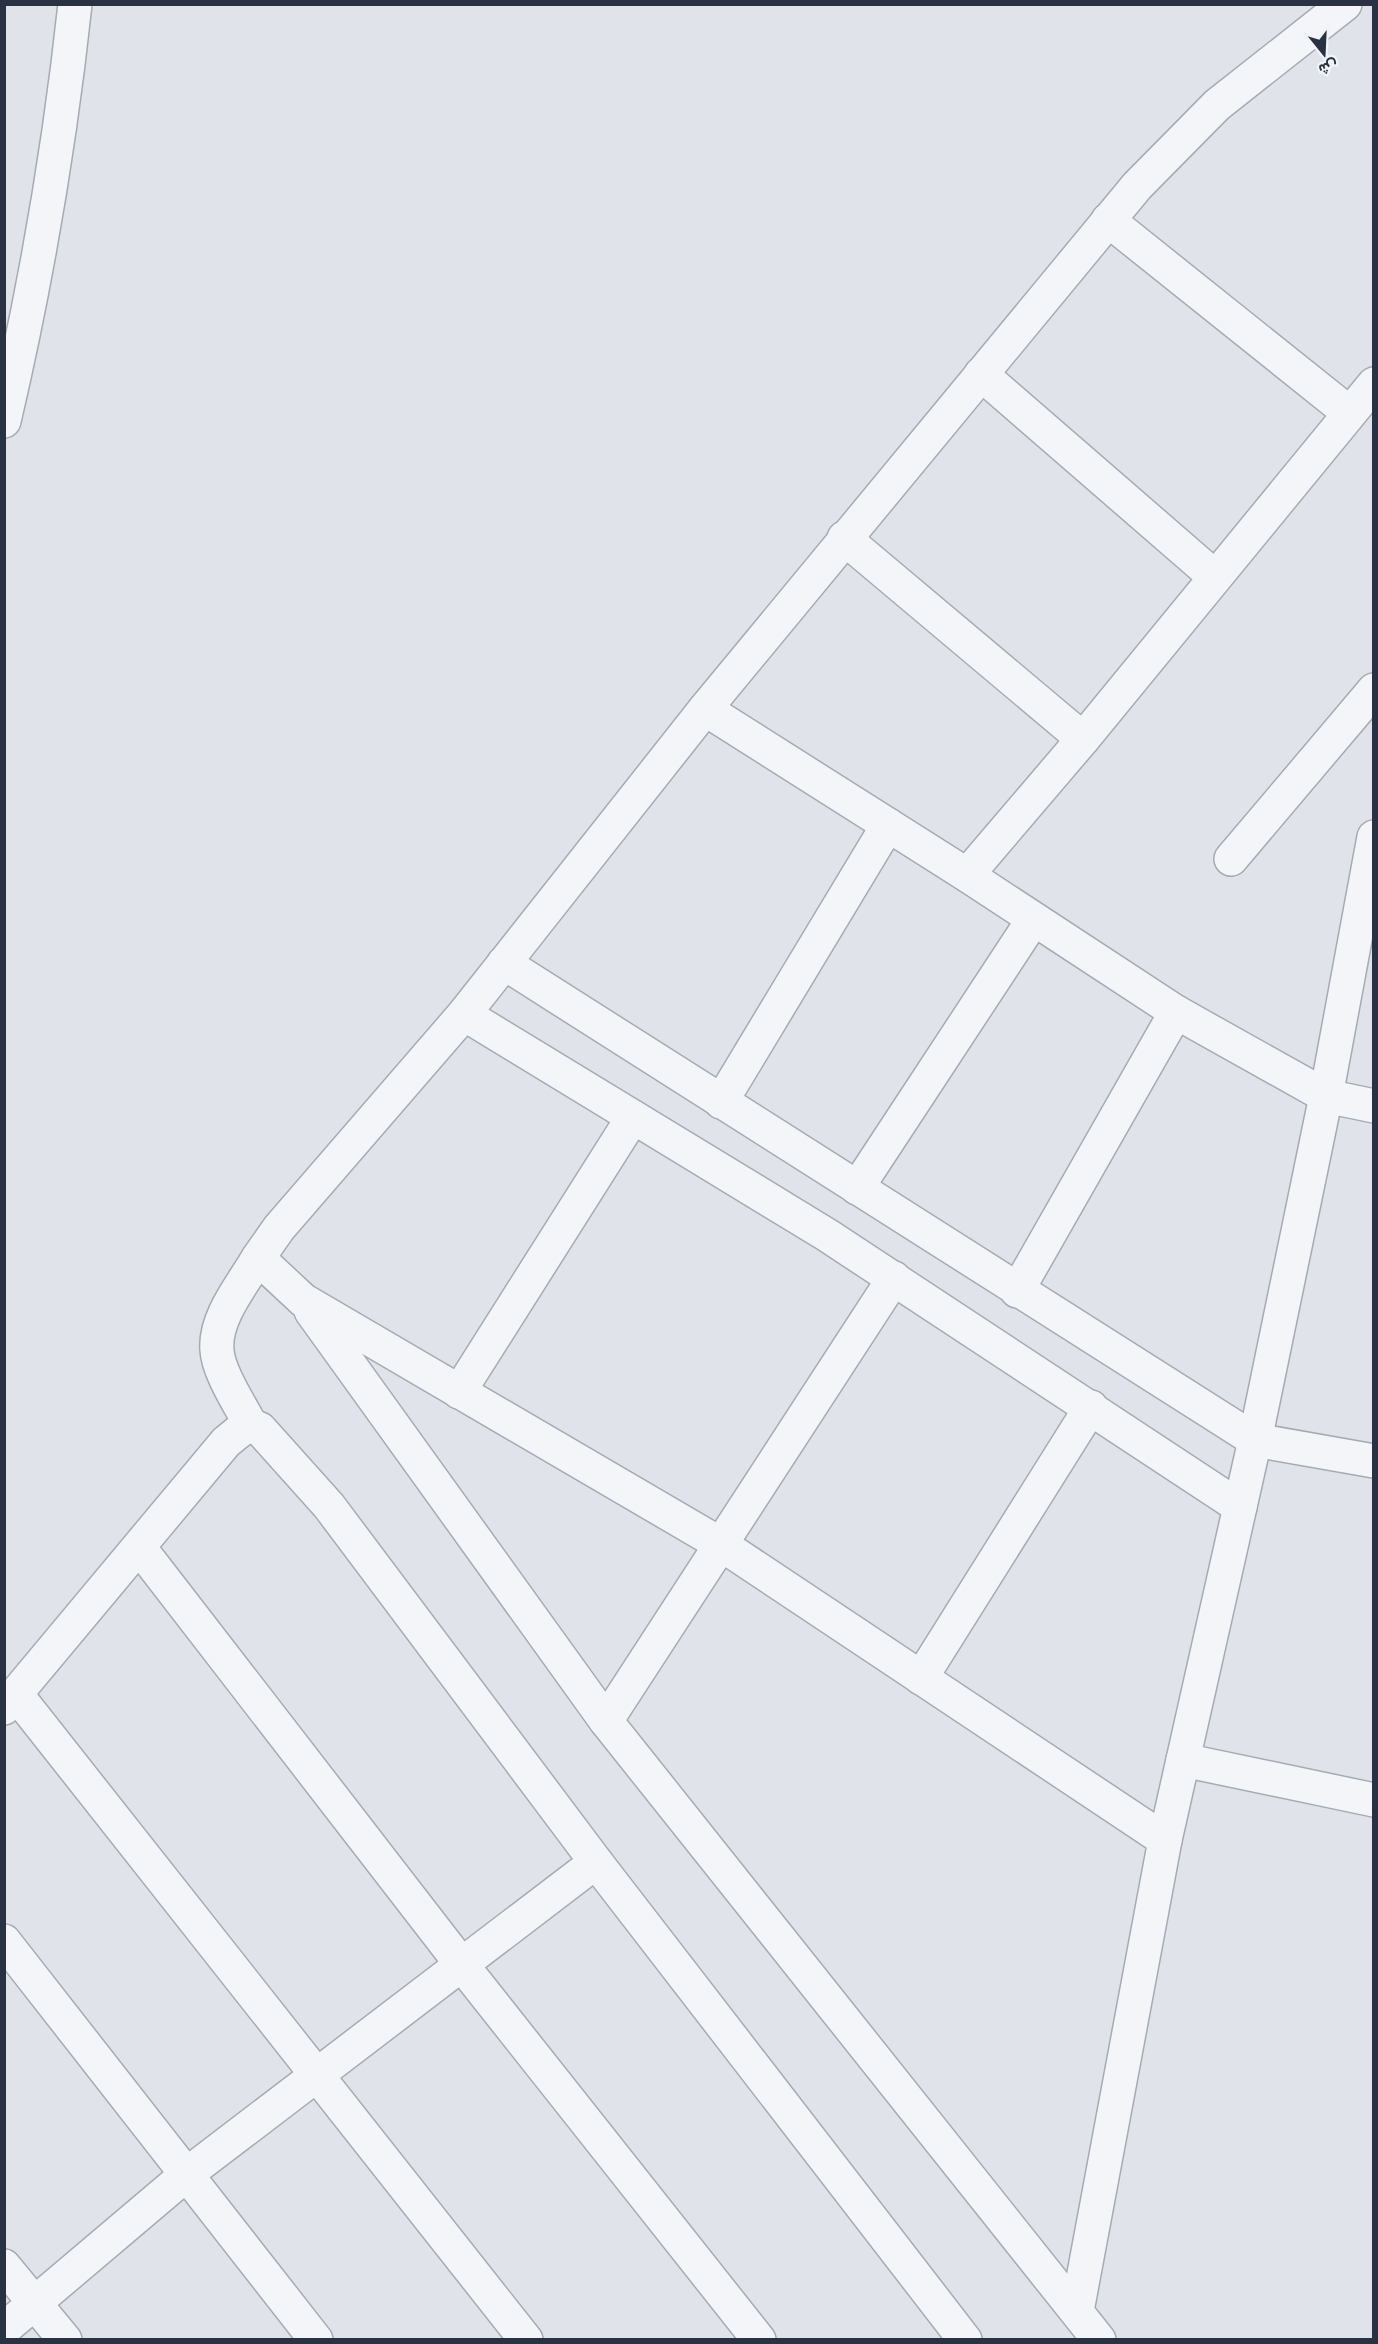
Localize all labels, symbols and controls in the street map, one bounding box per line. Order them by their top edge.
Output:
north arrow [1294,24,1354,84]
text: ش [1316,56,1341,81]

